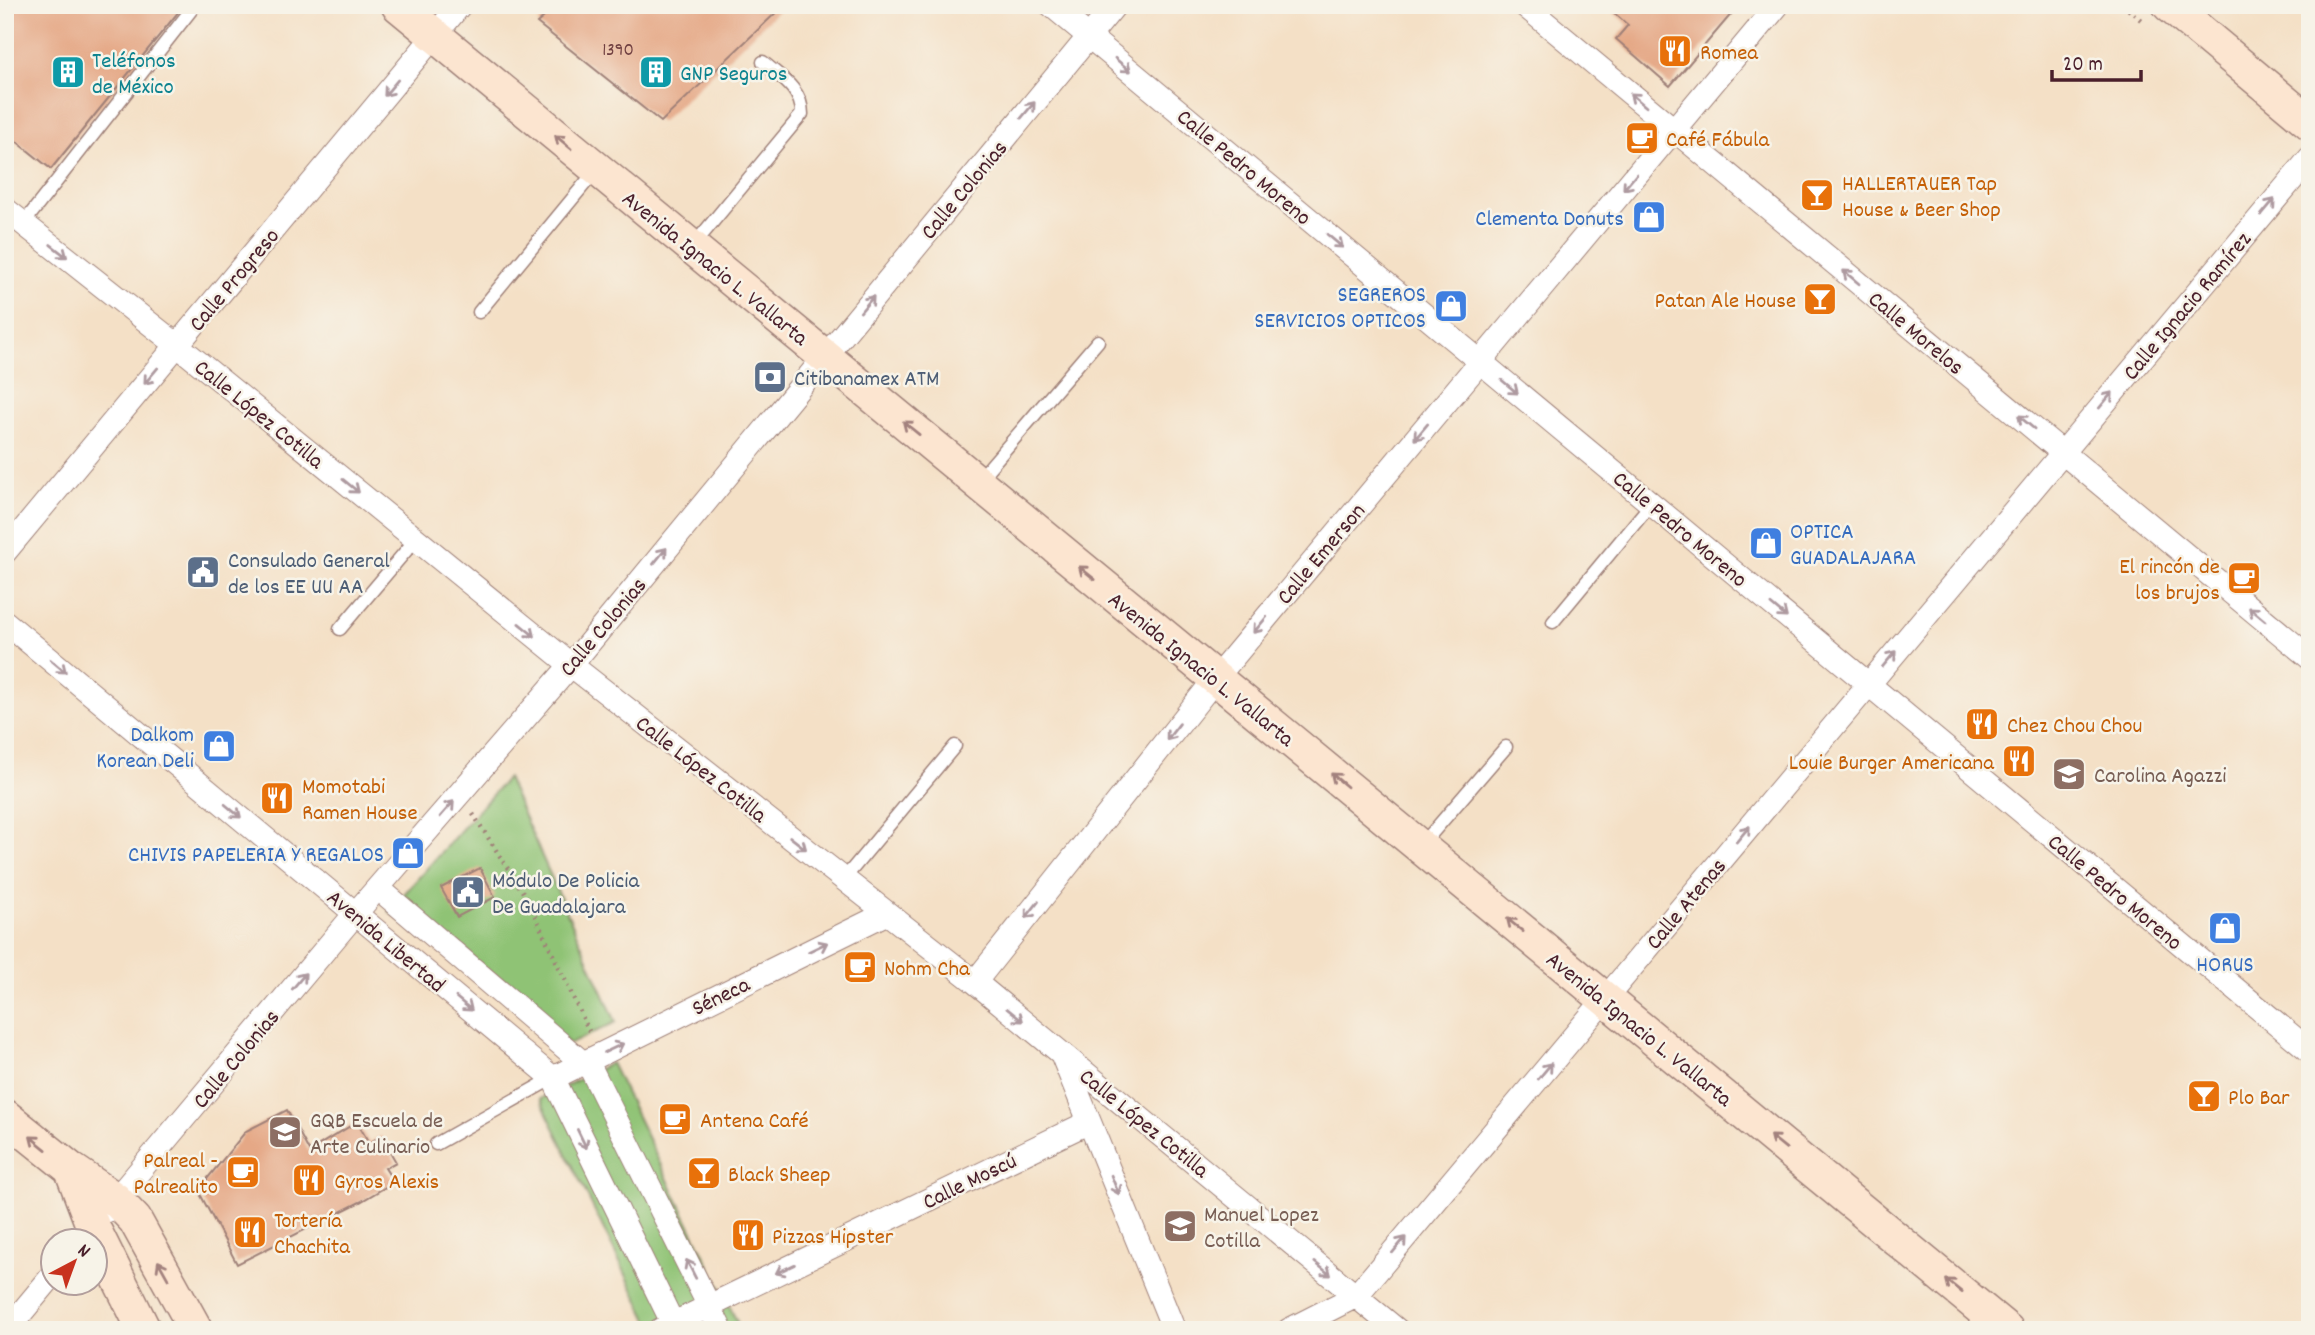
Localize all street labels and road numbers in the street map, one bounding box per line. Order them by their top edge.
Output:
street label: Calle Pedro Moreno [1168,102,1317,235]
street label: Calle Colonias [914,134,1017,248]
street label: Avenida Ignacio L. Vallarta [613,184,815,356]
street label: Calle Progreso [182,222,289,340]
street label: Calle Ignacio Ramírez [2116,225,2261,389]
street label: Calle Morelos [1860,285,1970,385]
street label: Calle López Cotilla [186,353,331,479]
street label: Calle Pedro Moreno [1604,464,1753,597]
street label: Calle Emerson [1270,497,1375,613]
street label: Calle Colonias [553,571,656,685]
street label: Avenida Ignacio L. Vallarta [1099,585,1301,757]
street label: Calle López Cotilla [627,709,774,833]
street label: Calle Pedro Moreno [2039,827,2188,960]
street label: Calle Atenas [1639,852,1736,958]
street label: Avenida Libertad [318,883,451,1002]
street label: Avenida Ignacio L. Vallarta [1537,945,1739,1117]
street label: Séneca [687,969,757,1026]
street label: Calle Colonias [186,1003,289,1117]
street label: Calle López Cotilla [1071,1062,1216,1188]
street label: Calle Moscú [918,1146,1023,1220]

